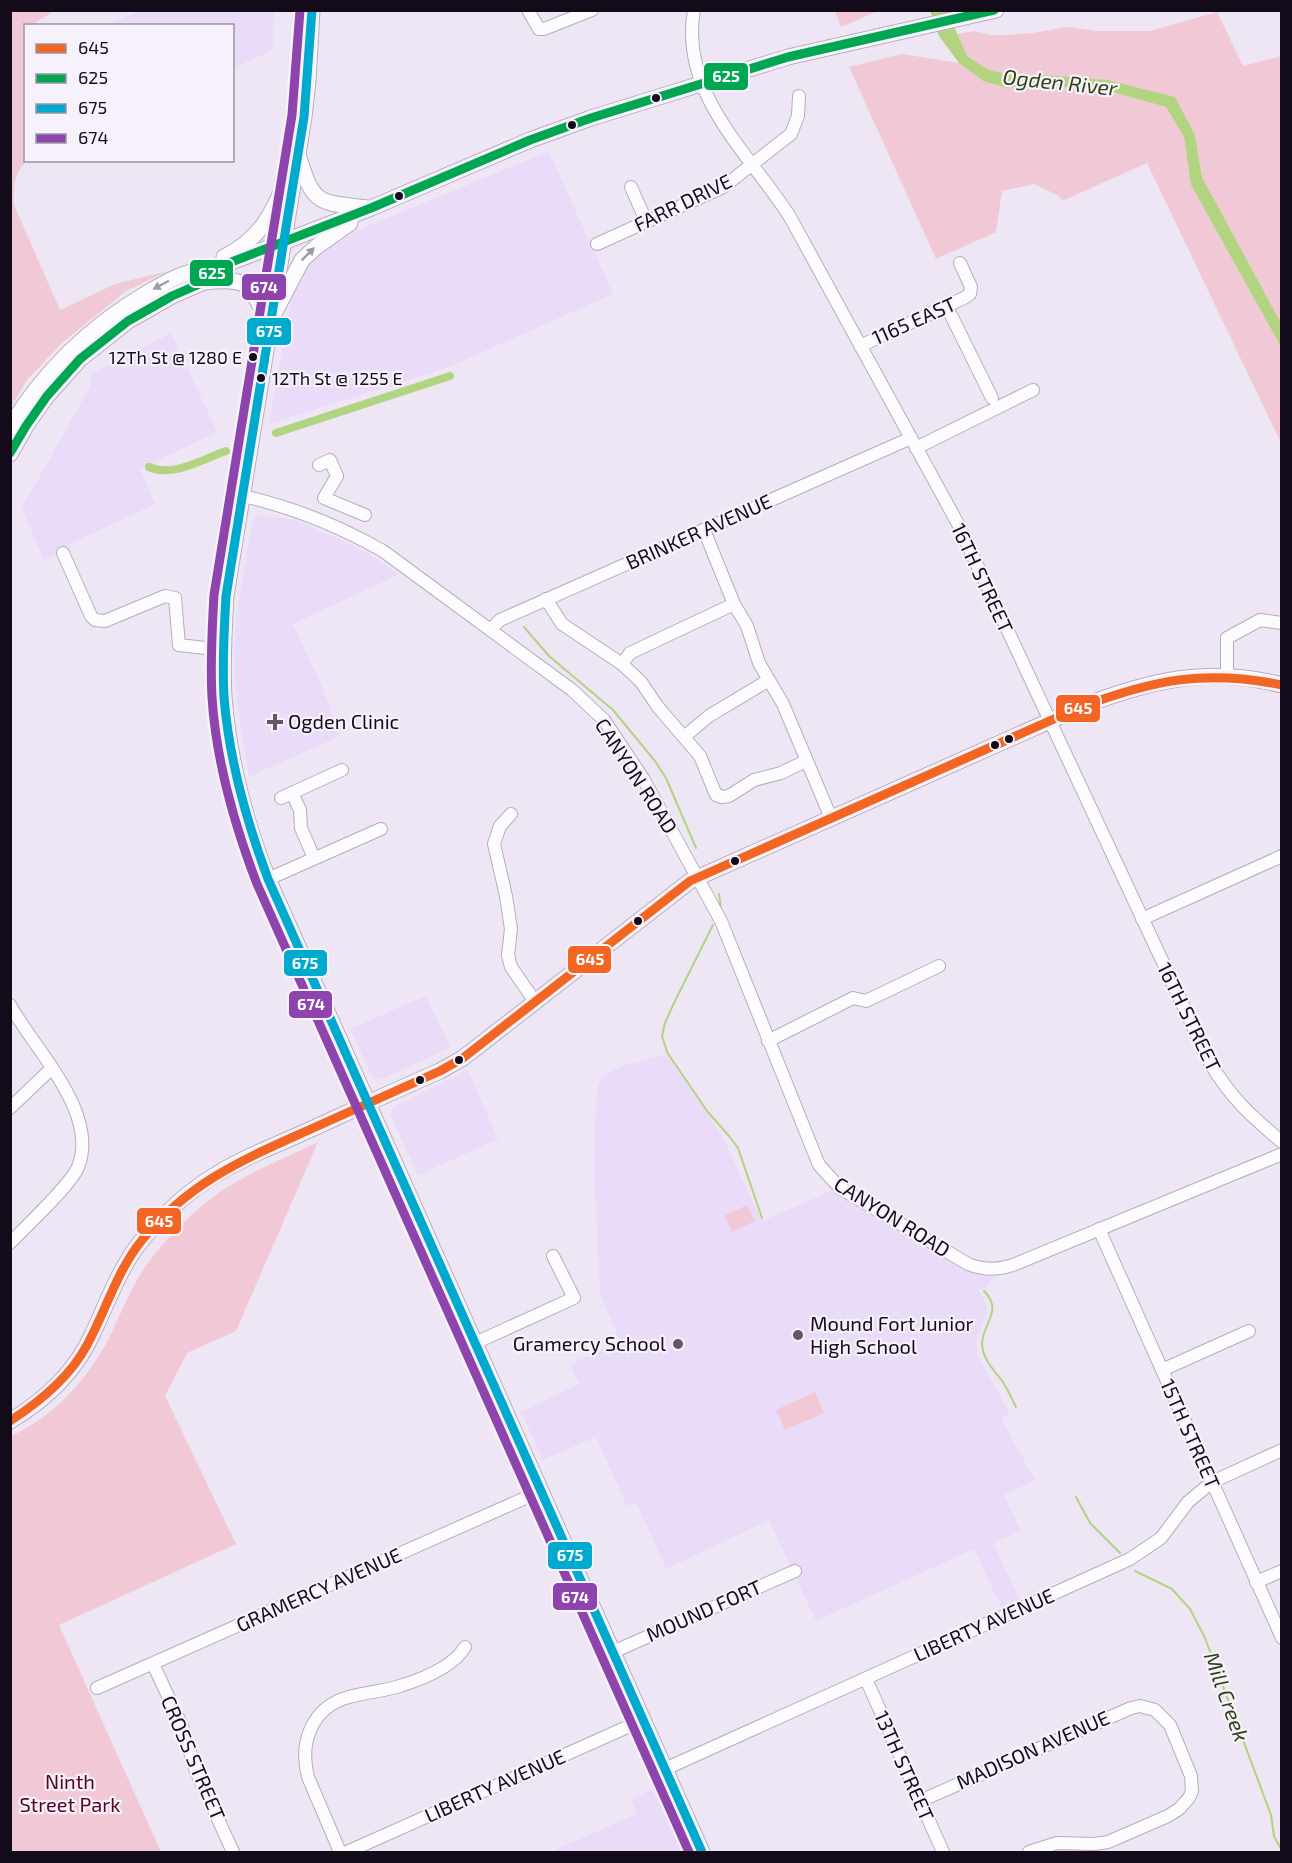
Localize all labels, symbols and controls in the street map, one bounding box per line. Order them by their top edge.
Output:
legend [24,24,234,162]
text: 645 [78,36,109,58]
line badge: 625 [703,62,749,91]
water label: Ogden River [1002,63,1119,100]
text: 625 [78,66,108,88]
text: 625 [712,66,740,85]
unlabelled marker [650,92,662,104]
text: 675 [78,96,107,118]
unlabelled marker [566,119,578,131]
text: 674 [78,126,109,148]
street label: FARR DRIVE [630,168,735,236]
unlabelled marker [393,190,405,202]
one-way arrow [301,248,315,262]
line badge: 625 [189,259,234,287]
text: 625 [198,263,226,282]
line badge: 674 [241,273,287,301]
text: 674 [250,277,278,296]
one-way arrow [152,280,170,290]
street label: 1165 EAST [868,291,959,349]
line badge: 675 [246,317,292,346]
text: 675 [256,321,283,340]
place label: 12Th St @ 1280 E [109,346,242,368]
marker: 12Th St @ 1280 E [247,351,259,363]
place label: 12Th St @ 1255 E [272,367,403,389]
marker: 12Th St @ 1255 E [255,372,267,384]
street label: BRINKER AVENUE [622,488,775,574]
street label: 16TH STREET [947,519,1019,636]
line badge: 645 [1055,694,1101,723]
text: 645 [1064,698,1092,717]
place label: Ogden Clinic [288,709,400,733]
marker: Ogden Clinic [266,713,284,731]
street label: CANYON ROAD [591,713,683,837]
unlabelled marker [1003,733,1015,745]
unlabelled marker [989,739,1001,751]
unlabelled marker [729,855,741,867]
unlabelled marker [632,915,644,927]
line badge: 645 [567,945,612,974]
line badge: 675 [283,949,328,977]
text: 645 [576,949,604,968]
text: 675 [292,953,319,972]
street label: 16TH STREET [1153,958,1227,1075]
line badge: 674 [288,990,333,1019]
text: 674 [297,994,325,1013]
unlabelled marker [453,1054,465,1066]
unlabelled marker [414,1074,426,1086]
street label: CANYON ROAD [830,1171,955,1261]
line badge: 645 [136,1207,182,1235]
text: 645 [145,1211,173,1230]
place label: Mound Fort Junior High School [810,1311,974,1358]
marker: Mound Fort Junior High School [791,1328,805,1342]
place label: Gramercy School [513,1331,666,1355]
marker: Gramercy School [671,1337,685,1351]
street label: 15TH STREET [1156,1375,1226,1492]
line badge: 675 [547,1541,593,1570]
street label: GRAMERCY AVENUE [232,1542,405,1636]
text: 675 [557,1545,584,1564]
street label: MOUND FORT [642,1574,765,1646]
line badge: 674 [552,1582,598,1611]
street label: LIBERTY AVENUE [910,1582,1058,1666]
text: 674 [561,1587,589,1606]
water label: Mill Creek [1200,1648,1255,1745]
street label: CROSS STREET [157,1692,231,1824]
street label: MADISON AVENUE [952,1705,1113,1794]
street label: 13TH STREET [870,1707,940,1825]
street label: LIBERTY AVENUE [421,1743,569,1827]
park label: Ninth Street Park [20,1769,120,1816]

